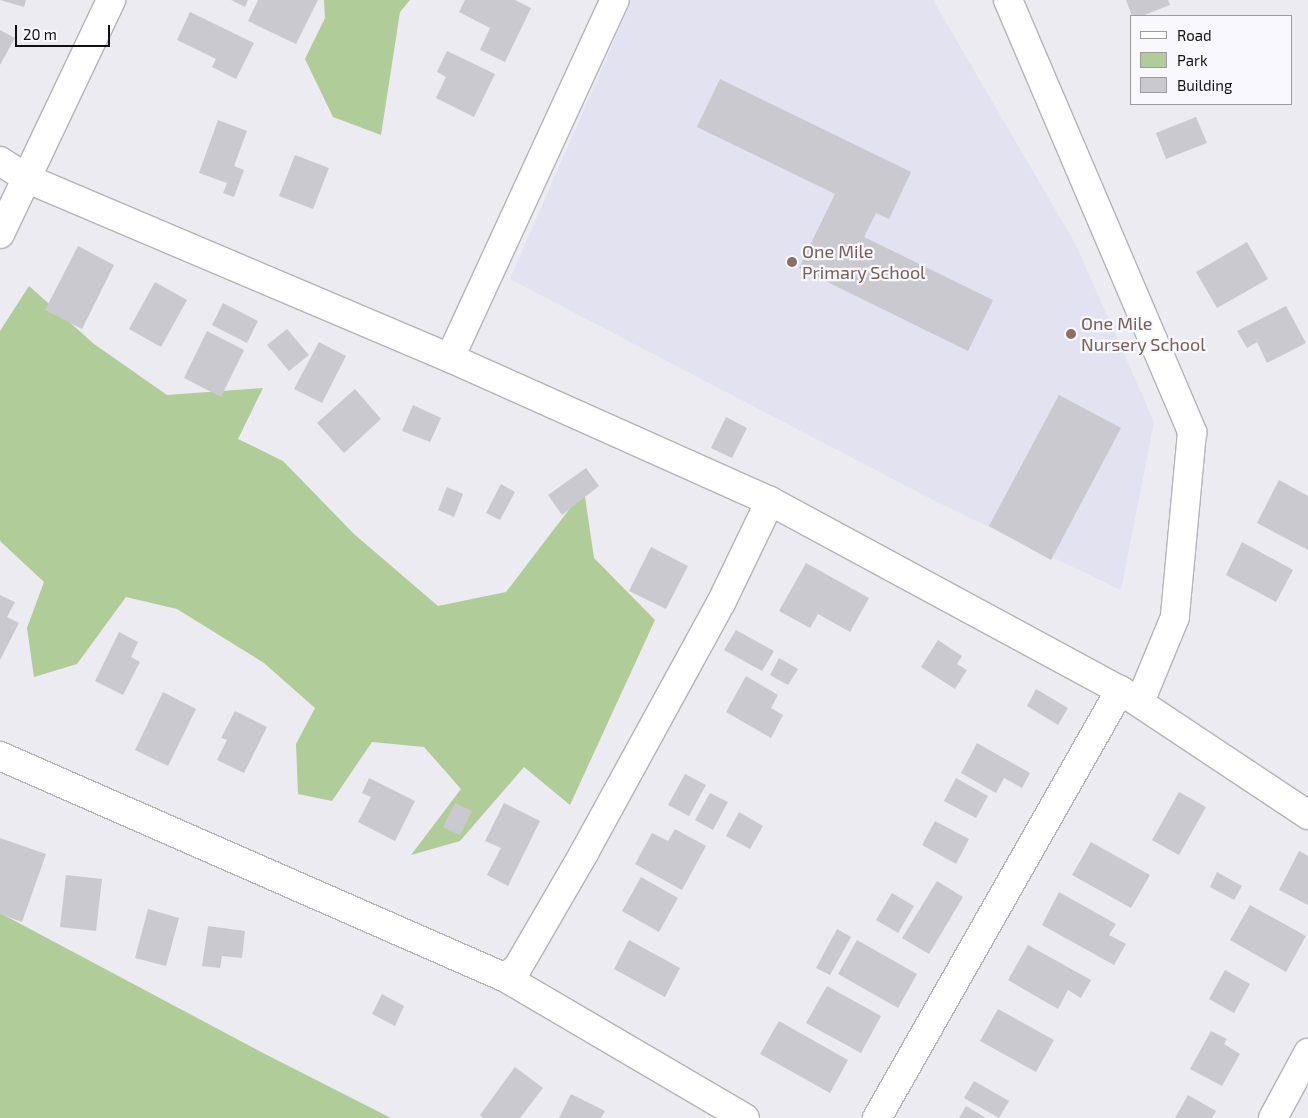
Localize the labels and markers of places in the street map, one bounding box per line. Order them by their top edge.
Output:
place label: One Mile Primary School [802,241,926,284]
marker: One Mile Primary School [786,256,798,268]
place label: One Mile Nursery School [1081,313,1206,356]
marker: One Mile Nursery School [1065,328,1077,340]

